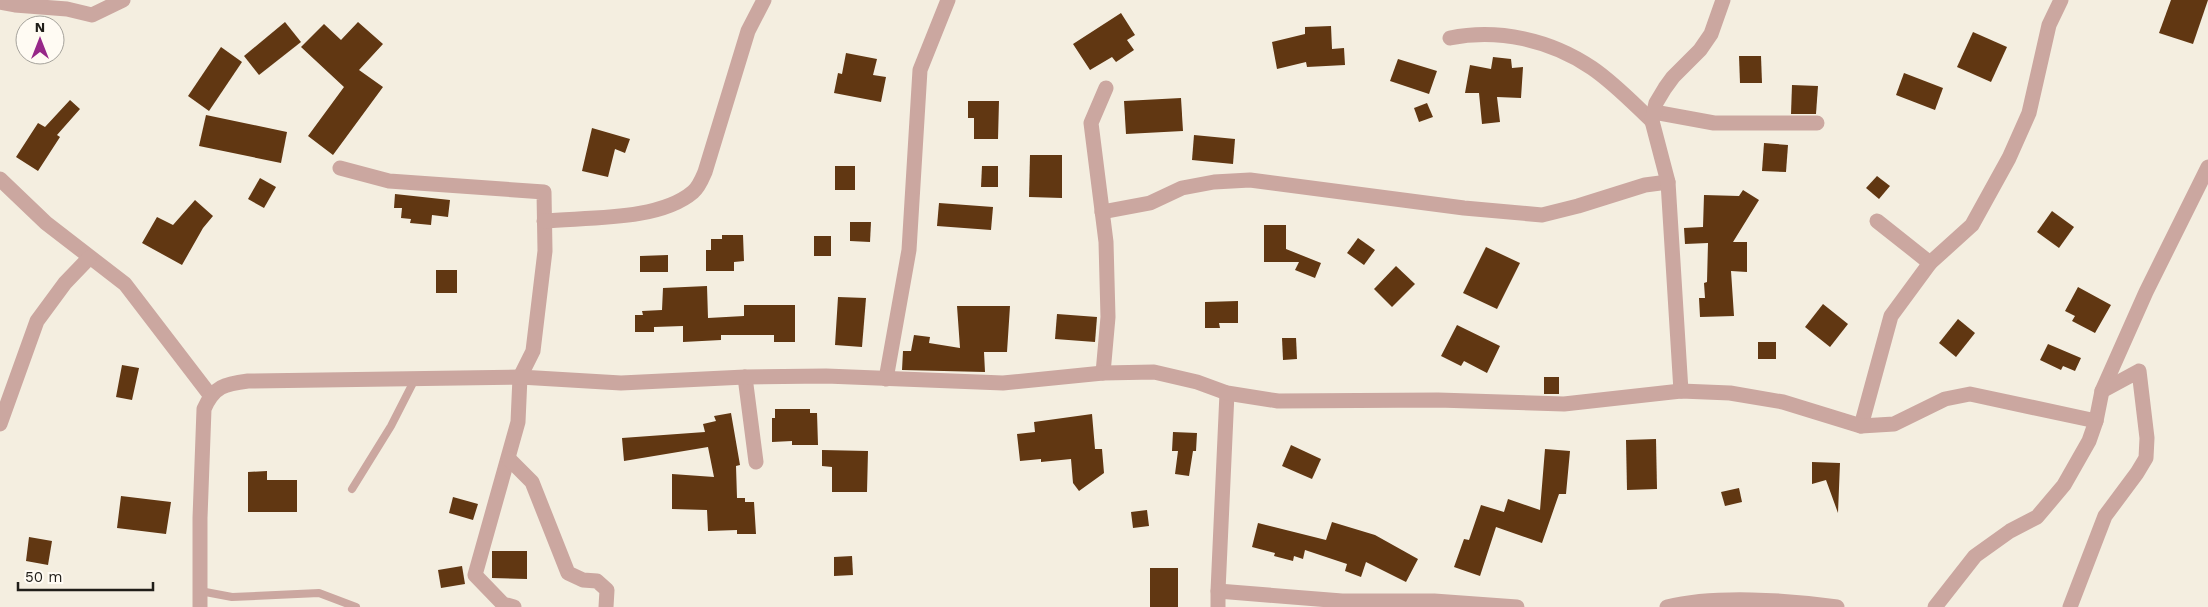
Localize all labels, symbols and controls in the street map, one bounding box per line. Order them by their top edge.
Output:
north arrow [15,15,65,65]
text: N [35,19,45,35]
scale bar [18,560,152,592]
text: 50 m [25,568,62,586]

